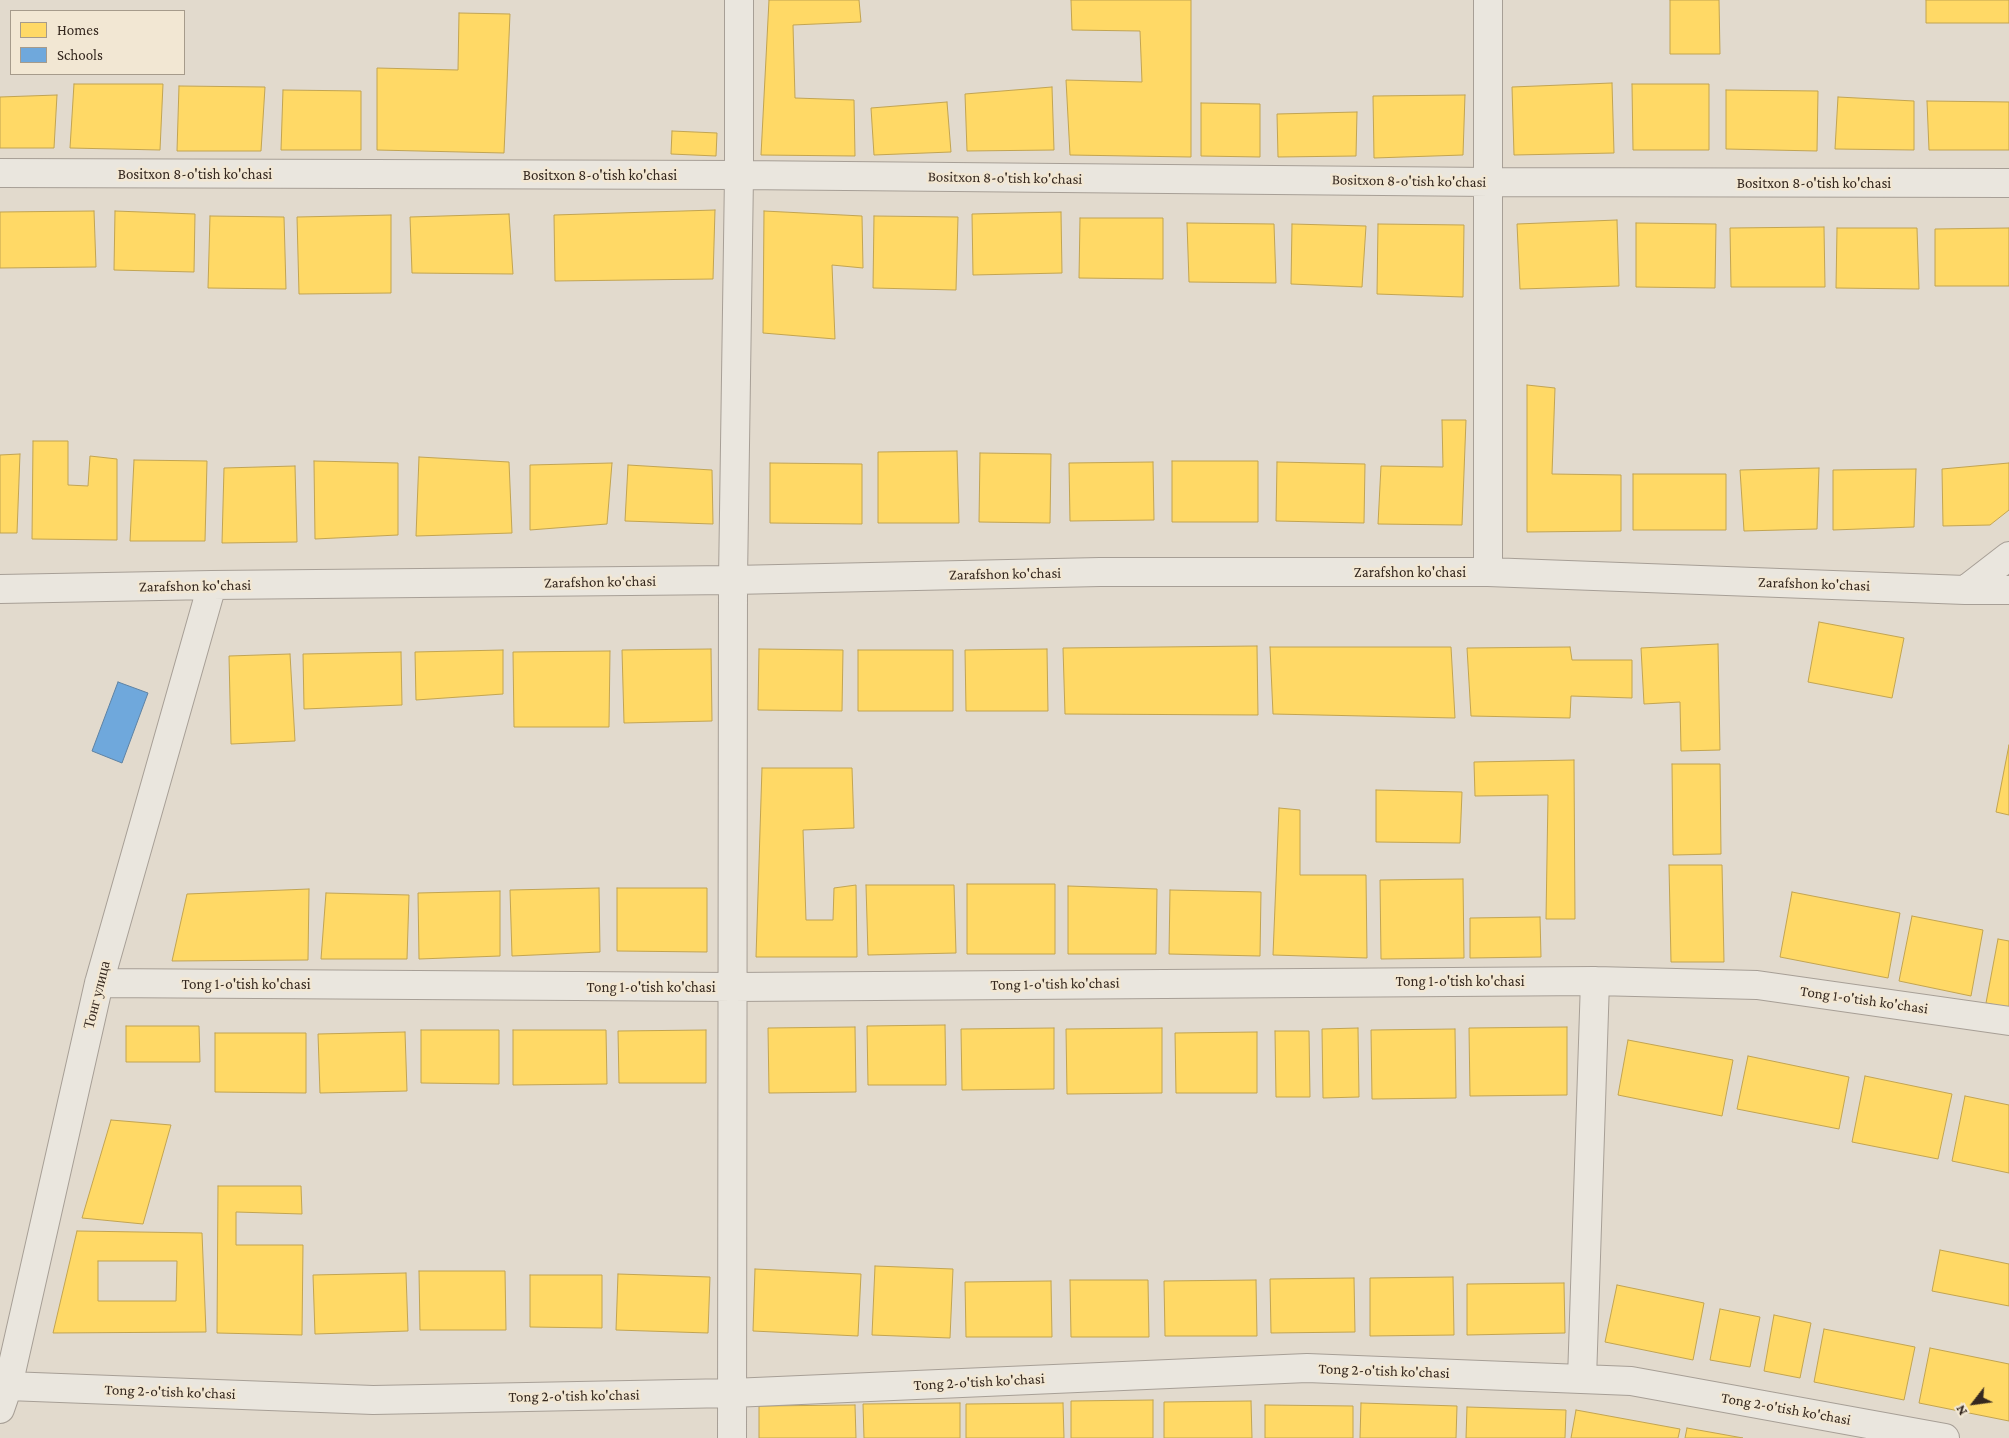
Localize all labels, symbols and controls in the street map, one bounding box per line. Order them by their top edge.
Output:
legend [10,10,185,75]
text: Homes [57,22,99,38]
text: Schools [57,47,103,63]
street label: Bositxon 8-o'tish ko'chasi [118,165,272,183]
street label: Bositxon 8-o'tish ko'chasi [523,166,677,184]
street label: Bositxon 8-o'tish ko'chasi [928,168,1082,188]
street label: Bositxon 8-o'tish ko'chasi [1332,171,1486,191]
street label: Bositxon 8-o'tish ko'chasi [1737,174,1891,192]
street label: Zarafshon ko'chasi [1354,563,1466,581]
street label: Zarafshon ko'chasi [949,564,1061,584]
street label: Zarafshon ko'chasi [544,572,656,592]
street label: Zarafshon ko'chasi [1758,573,1870,595]
street label: Zarafshon ko'chasi [139,576,251,596]
street label: Тонг улица [80,959,114,1031]
street label: Tong 1-o'tish ko'chasi [1395,972,1525,990]
street label: Tong 1-o'tish ko'chasi [990,974,1120,994]
street label: Tong 1-o'tish ko'chasi [181,975,311,993]
street label: Tong 1-o'tish ko'chasi [586,978,716,996]
street label: Tong 1-o'tish ko'chasi [1799,982,1929,1018]
street label: Tong 2-o'tish ko'chasi [1318,1360,1450,1382]
street label: Tong 2-o'tish ko'chasi [913,1370,1045,1394]
north arrow [1949,1378,1999,1428]
street label: Tong 2-o'tish ko'chasi [104,1381,236,1403]
street label: Tong 2-o'tish ko'chasi [508,1386,640,1406]
street label: Tong 2-o'tish ko'chasi [1720,1389,1852,1429]
text: N [1952,1402,1970,1419]

